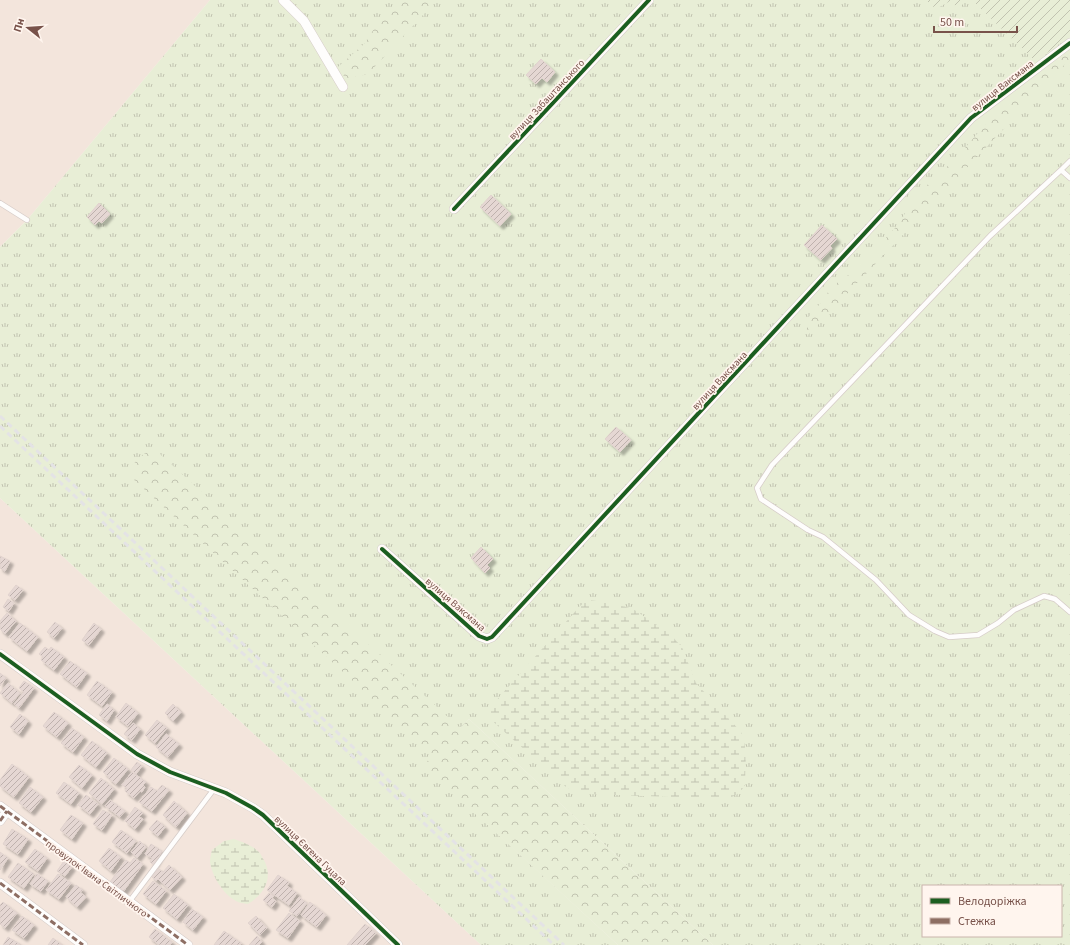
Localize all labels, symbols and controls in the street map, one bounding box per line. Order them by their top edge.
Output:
north arrow [8,8,48,48]
scale bar [934,8,1017,34]
text: 50 m [940,14,964,31]
text: Пн [10,16,28,34]
street label: вулиця Забаштанського [506,56,588,143]
street label: вулиця Ваксмана [969,57,1037,115]
street label: вулиця Ваксмана [689,348,751,413]
street label: вулиця Ваксмана [422,575,488,635]
street label: вулиця Євгена Гуцала [271,812,350,889]
street label: провулок Івана Світличного [43,837,150,921]
legend [922,885,1062,937]
text: Велодоріжка [958,893,1027,910]
text: Стежка [958,913,996,930]

